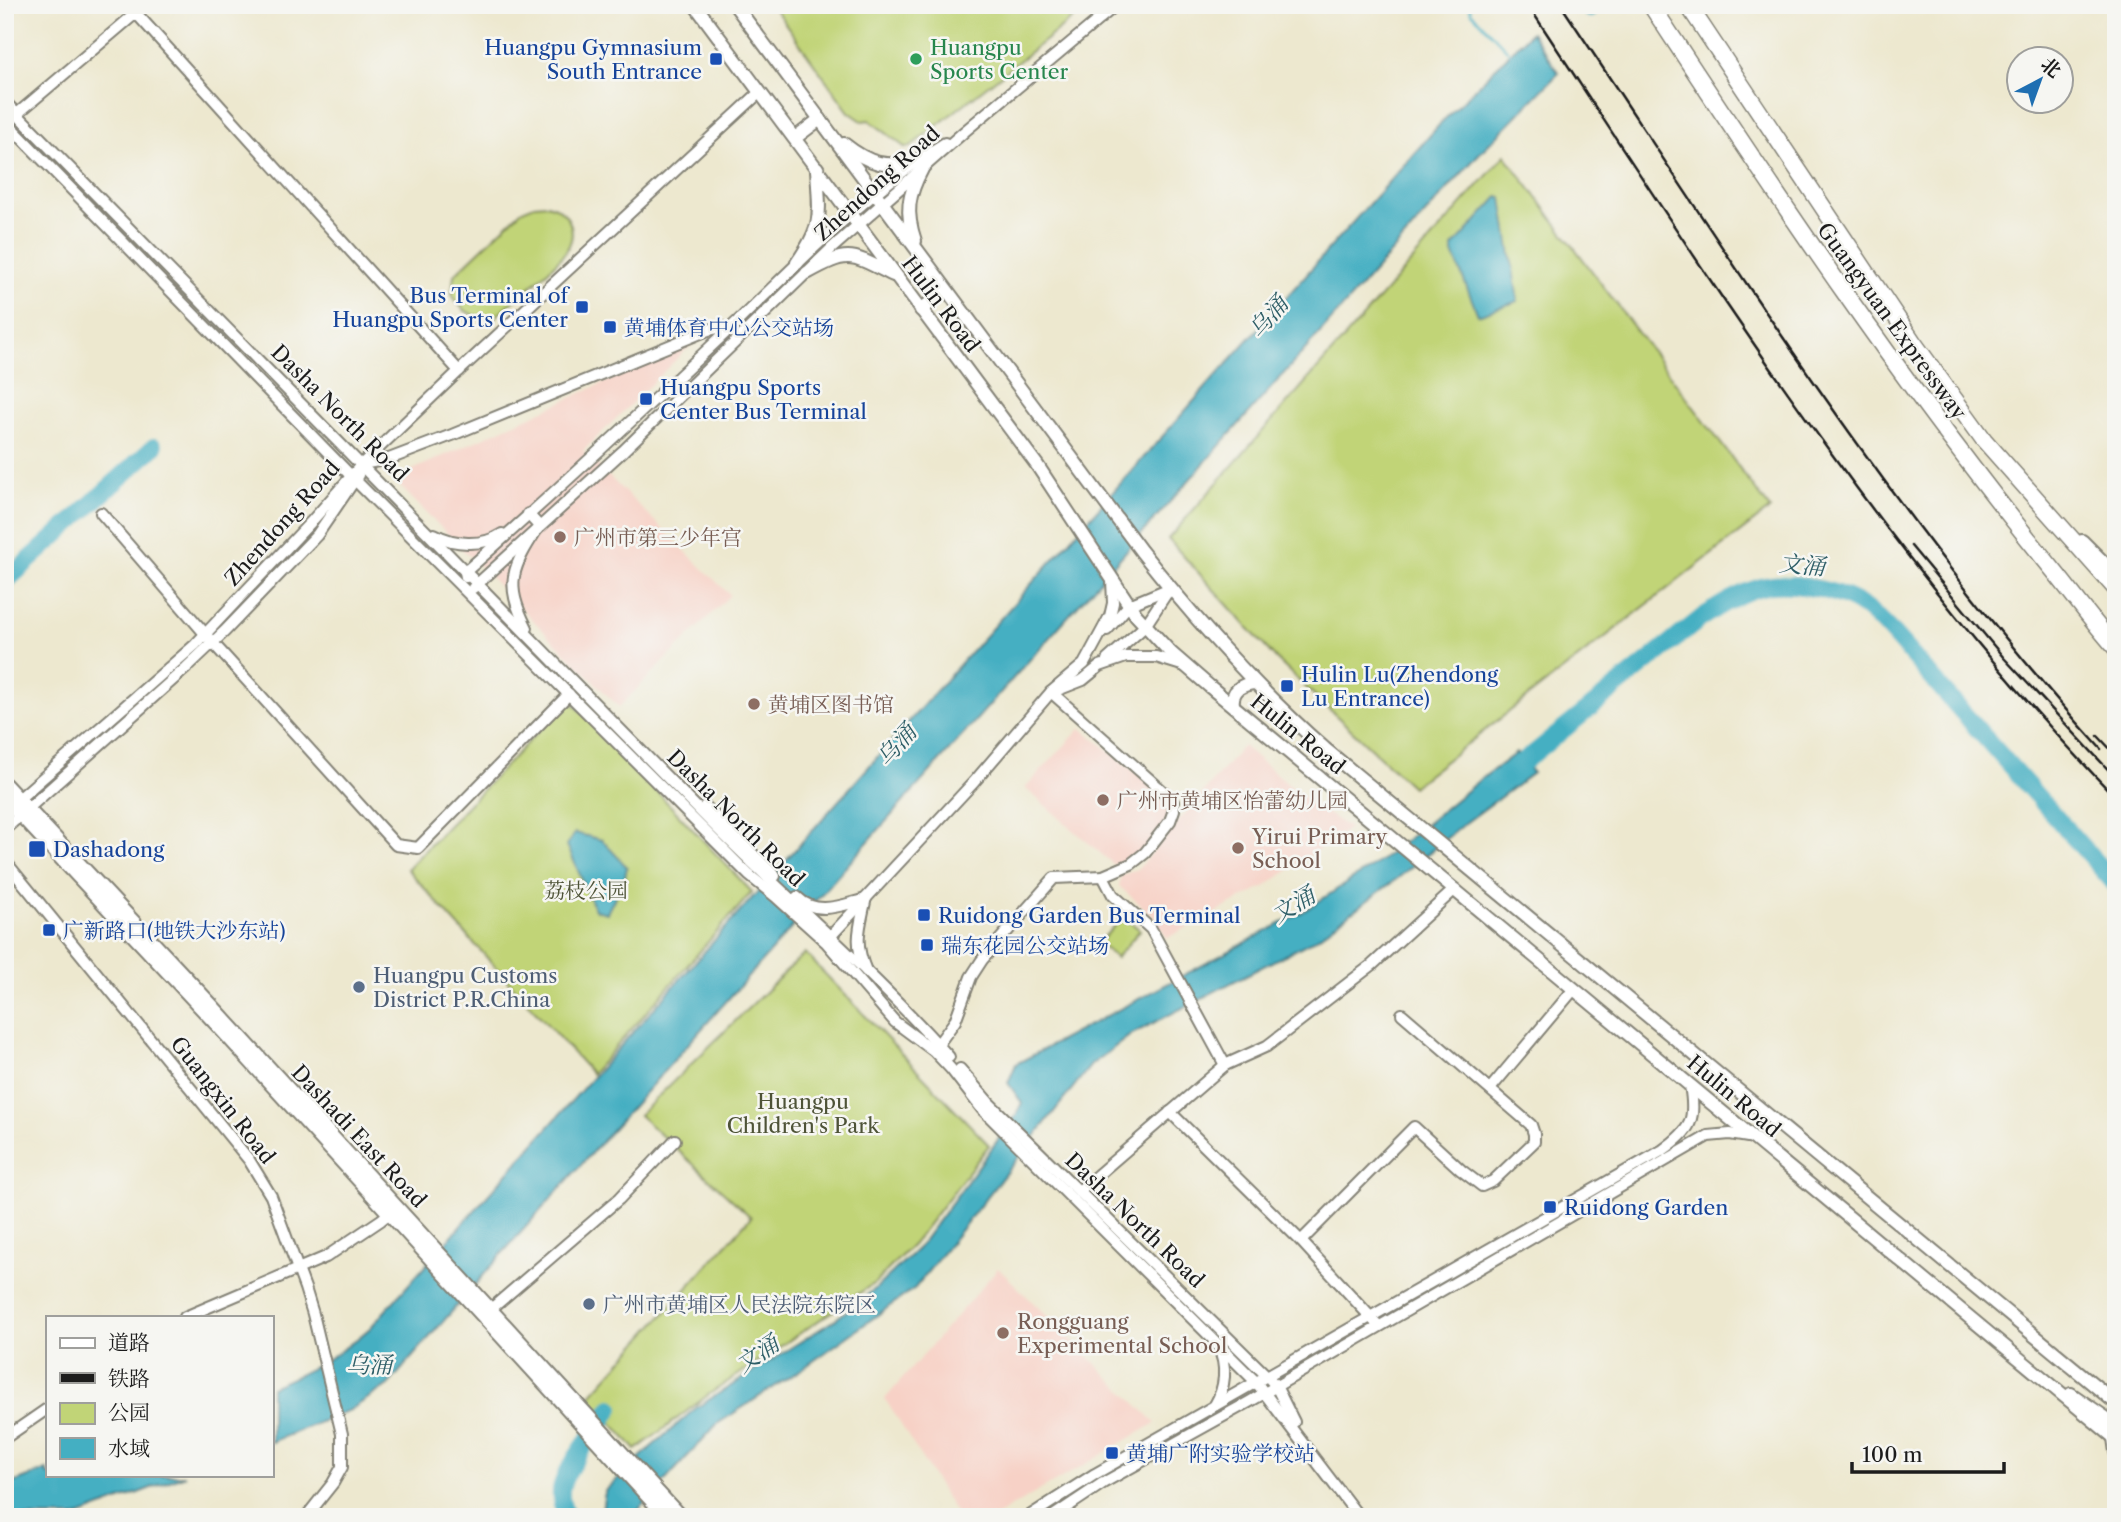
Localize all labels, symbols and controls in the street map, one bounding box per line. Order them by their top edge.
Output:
place label: Huangpu Gymnasium South Entrance [484,35,702,84]
place label: Huangpu Sports Center [930,35,1069,84]
north arrow [2006,46,2076,116]
marker: Huangpu Gymnasium South Entrance [708,51,724,67]
marker: Huangpu Sports Center [908,51,924,67]
text: 北 [2036,53,2066,82]
street label: Zhendong Road [809,120,945,246]
street label: Guangyuan Expressway [1812,218,1972,424]
street label: Hulin Road [897,251,985,357]
place label: Bus Terminal of Huangpu Sports Center [332,283,570,332]
water label: 乌涌 [1242,288,1296,344]
marker: Bus Terminal of Huangpu Sports Center [574,299,590,315]
place label: 黄埔体育中心公交站场 [624,315,834,340]
marker: 黄埔体育中心公交站场 [602,319,618,335]
street label: Dasha North Road [266,339,414,487]
place label: Huangpu Sports Center Bus Terminal [660,375,867,424]
marker: Huangpu Sports Center Bus Terminal [638,391,654,407]
street label: Zhendong Road [219,455,345,591]
place label: 广州市第三少年宫 [574,525,742,550]
marker: 广州市第三少年宫 [552,529,568,545]
water label: 文涌 [1778,549,1829,581]
place label: Hulin Lu(Zhendong Lu Entrance) [1301,662,1499,711]
marker: Hulin Lu(Zhendong Lu Entrance) [1279,678,1295,694]
street label: Hulin Road [1246,688,1350,780]
place label: 黄埔区图书馆 [768,692,894,717]
marker: 黄埔区图书馆 [746,696,762,712]
water label: 乌涌 [870,716,924,771]
street label: Dasha North Road [662,744,810,892]
place label: 广州市黄埔区怡蕾幼儿园 [1117,788,1348,813]
marker: 广州市黄埔区怡蕾幼儿园 [1095,792,1111,808]
place label: Yirui Primary School [1251,824,1388,873]
place label: Dashadong [53,837,165,862]
marker: Dashadong [27,839,47,859]
marker: Yirui Primary School [1230,840,1246,856]
park label: 荔枝公园 [544,878,628,903]
water label: 文涌 [1266,880,1322,929]
place label: Ruidong Garden Bus Terminal [938,903,1241,928]
marker: Ruidong Garden Bus Terminal [916,907,932,923]
place label: 广新路口(地铁大沙东站) [63,918,286,943]
marker: 广新路口(地铁大沙东站) [41,922,57,938]
place label: 瑞东花园公交站场 [941,933,1109,958]
marker: 瑞东花园公交站场 [919,937,935,953]
place label: Huangpu Customs District P.R.China [373,963,558,1012]
marker: Huangpu Customs District P.R.China [351,979,367,995]
street label: Guangxin Road [166,1031,281,1169]
street label: Hulin Road [1682,1050,1786,1142]
street label: Dashadi East Road [287,1060,432,1213]
park label: Huangpu Children's Park [727,1089,880,1138]
street label: Dasha North Road [1060,1147,1210,1293]
place label: Ruidong Garden [1564,1195,1728,1220]
marker: Ruidong Garden [1542,1199,1558,1215]
place label: 广州市黄埔区人民法院东院区 [603,1292,876,1317]
marker: 广州市黄埔区人民法院东院区 [581,1296,597,1312]
place label: Rongguang Experimental School [1017,1309,1227,1358]
legend [46,1316,273,1476]
marker: Rongguang Experimental School [995,1325,1011,1341]
water label: 文涌 [730,1328,786,1378]
text: 道路 [108,1330,150,1355]
water label: 乌涌 [346,1351,395,1379]
text: 铁路 [108,1366,150,1391]
text: 公园 [108,1400,150,1425]
scale bar [1852,1431,2004,1475]
text: 水域 [108,1436,150,1461]
place label: 黄埔广附实验学校站 [1126,1441,1315,1466]
text: 100 m [1862,1442,1923,1467]
marker: 黄埔广附实验学校站 [1104,1445,1120,1461]

